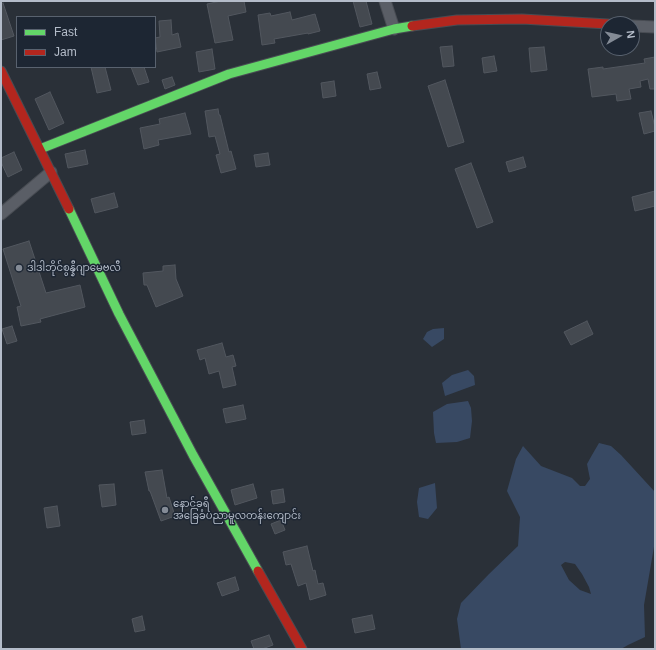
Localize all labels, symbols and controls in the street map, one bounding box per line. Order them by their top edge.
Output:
legend [16,16,156,68]
north arrow [600,16,640,56]
text: Fast [54,25,77,39]
text: N [624,30,637,39]
text: Jam [54,45,77,59]
place label: ဒါဒါဘိုင်စွန္နီဂျာမေဗလီ [27,262,121,274]
marker: ဒါဒါဘိုင်စွန္နီဂျာမေဗလီ [14,263,24,273]
place label: နောင်ခရီ အခြေခံပညာမူလတန်းကျောင်း [173,498,301,522]
marker: နောင်ခရီ အခြေခံပညာမူလတန်းကျောင်း [160,505,170,515]

